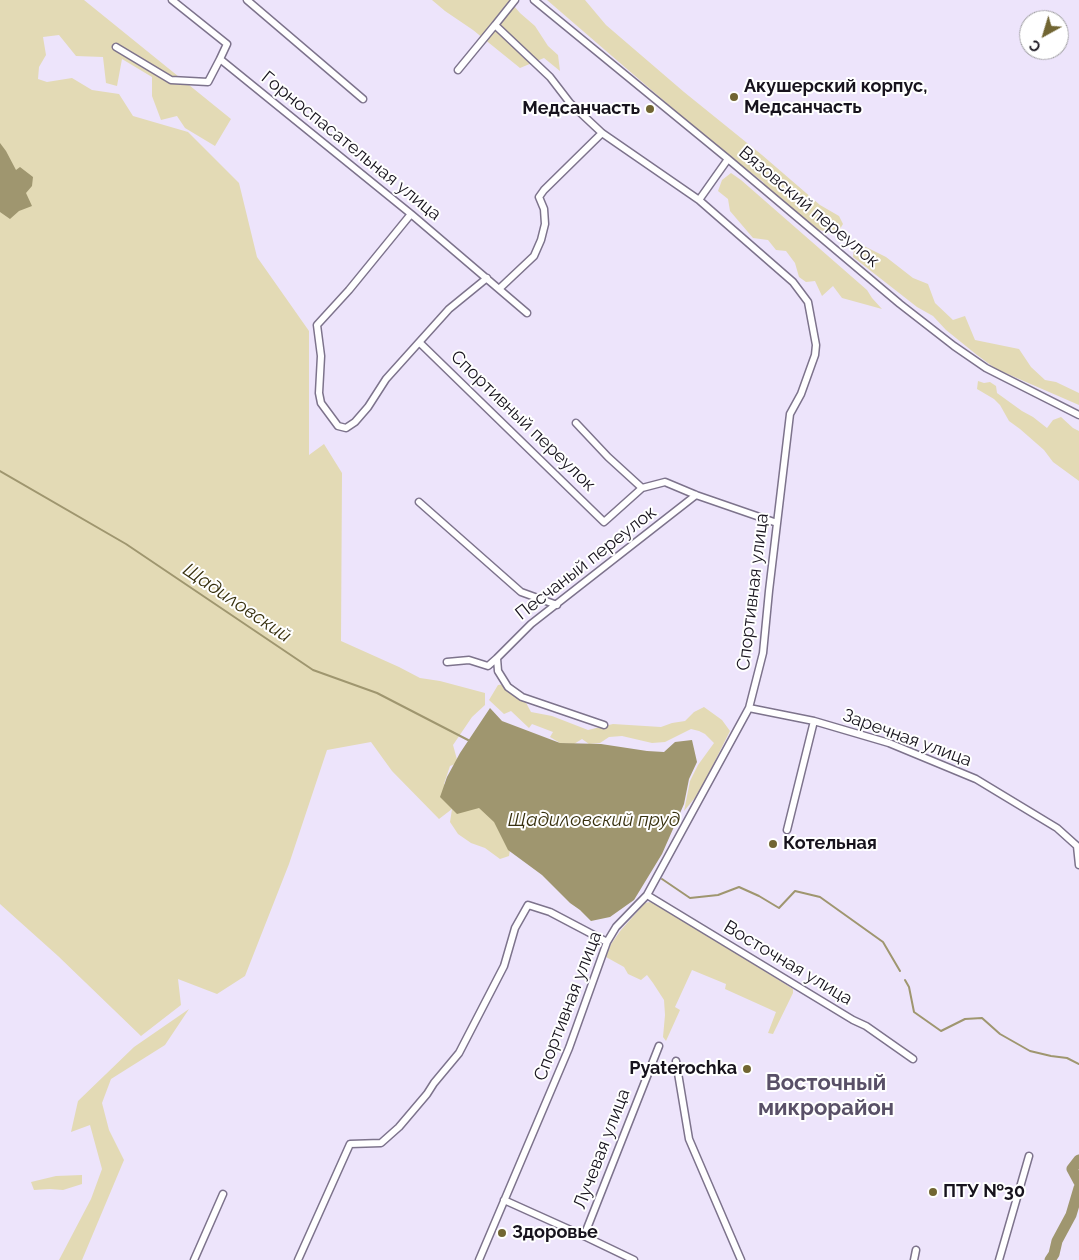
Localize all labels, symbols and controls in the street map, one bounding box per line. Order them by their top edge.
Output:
north arrow [1019,10,1069,60]
text: С [1026,37,1044,55]
street label: Горноспасательная улица [257,67,445,225]
place label: Акушерский корпус, Медсанчасть [744,76,927,118]
marker: Акушерский корпус, Медсанчасть [728,91,740,103]
place label: Медсанчасть [522,98,640,120]
marker: Медсанчасть [644,103,656,115]
street label: Вязовский переулок [734,142,884,272]
street label: Спортивный переулок [446,346,600,496]
street label: Песчаный переулок [511,501,661,625]
street label: Спортивная улица [733,512,773,672]
water label: Щадиловский [179,558,295,648]
street label: Заречная улица [840,705,974,771]
water label: Щадиловский пруд [508,809,680,831]
place label: Котельная [783,833,877,855]
marker: Котельная [767,838,779,850]
street label: Восточная улица [720,916,856,1010]
street label: Спортивная улица [530,928,606,1084]
place label: Pyaterochka [629,1058,737,1080]
marker: Pyaterochka [741,1063,753,1075]
district label: Восточный микрорайон [758,1070,894,1122]
street label: Лучевая улица [569,1086,635,1212]
place label: ПТУ №30 [943,1181,1025,1203]
marker: ПТУ №30 [927,1186,939,1198]
place label: Здоровье [512,1222,598,1244]
marker: Здоровье [496,1227,508,1239]

